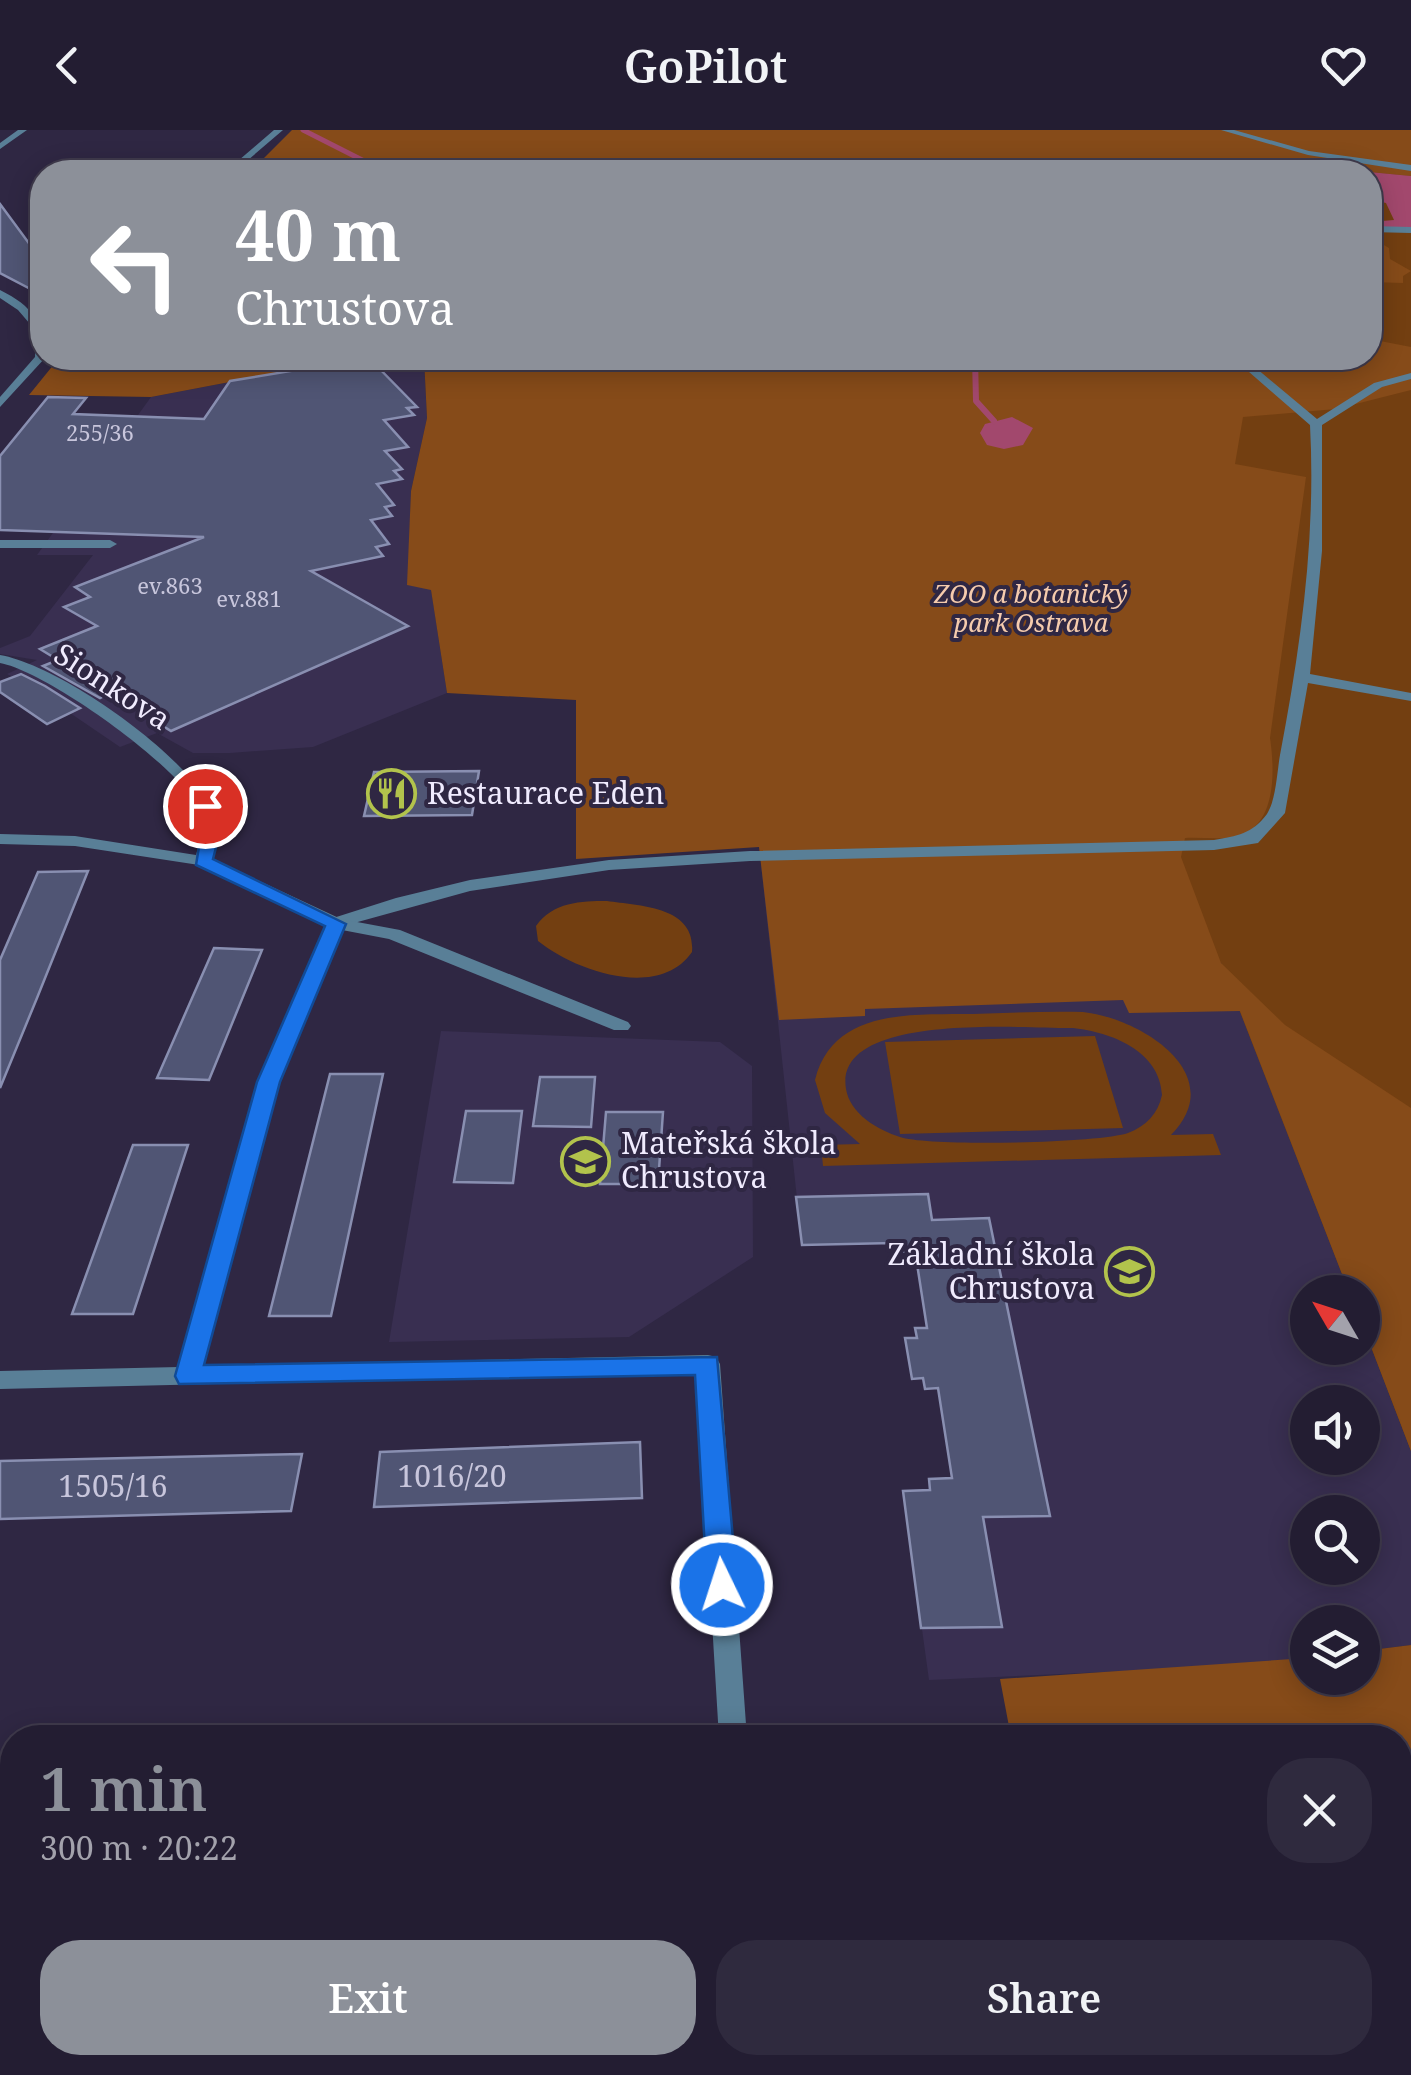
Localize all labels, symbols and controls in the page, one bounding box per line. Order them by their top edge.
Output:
text: GoPilot [624,35,787,96]
icon: back [40,38,95,93]
icon: heart [1316,38,1371,93]
text: 40 m [235,186,401,282]
icon: left [70,200,200,330]
text: Chrustova [235,277,454,338]
house number: 255/36 [66,417,134,447]
house number: ev.863 [137,570,203,600]
park label: ZOO a botanický park Ostrava [933,576,1128,639]
house number: ev.881 [216,583,282,613]
street label: Sionkova [47,633,179,739]
pin [163,764,248,849]
restaurant icon: Restaurace Eden [366,768,418,820]
place label: Restaurace Eden [427,772,664,813]
icon: arrive [178,779,233,834]
place label: Mateřská škola Chrustova [621,1122,837,1197]
school or university icon: Mateřská škola Chrustova [560,1135,612,1187]
place label: Základní škola Chrustova [887,1233,1095,1308]
school or university icon: Základní škola Chrustova [1104,1246,1156,1298]
north arrow [1290,1275,1380,1365]
map controls [1290,1275,1380,1695]
button: sound [1290,1385,1380,1475]
house number: 1016/20 [397,1455,507,1496]
house number: 1505/16 [58,1465,168,1506]
button: search [1290,1495,1380,1585]
position arrow [670,1533,774,1637]
button: layers [1290,1605,1380,1695]
text: 1 min [40,1747,208,1829]
button: close [1267,1758,1372,1863]
text: 300 m · 20:22 [40,1826,238,1869]
button: Exit [40,1940,696,2055]
button: Share [716,1940,1372,2055]

